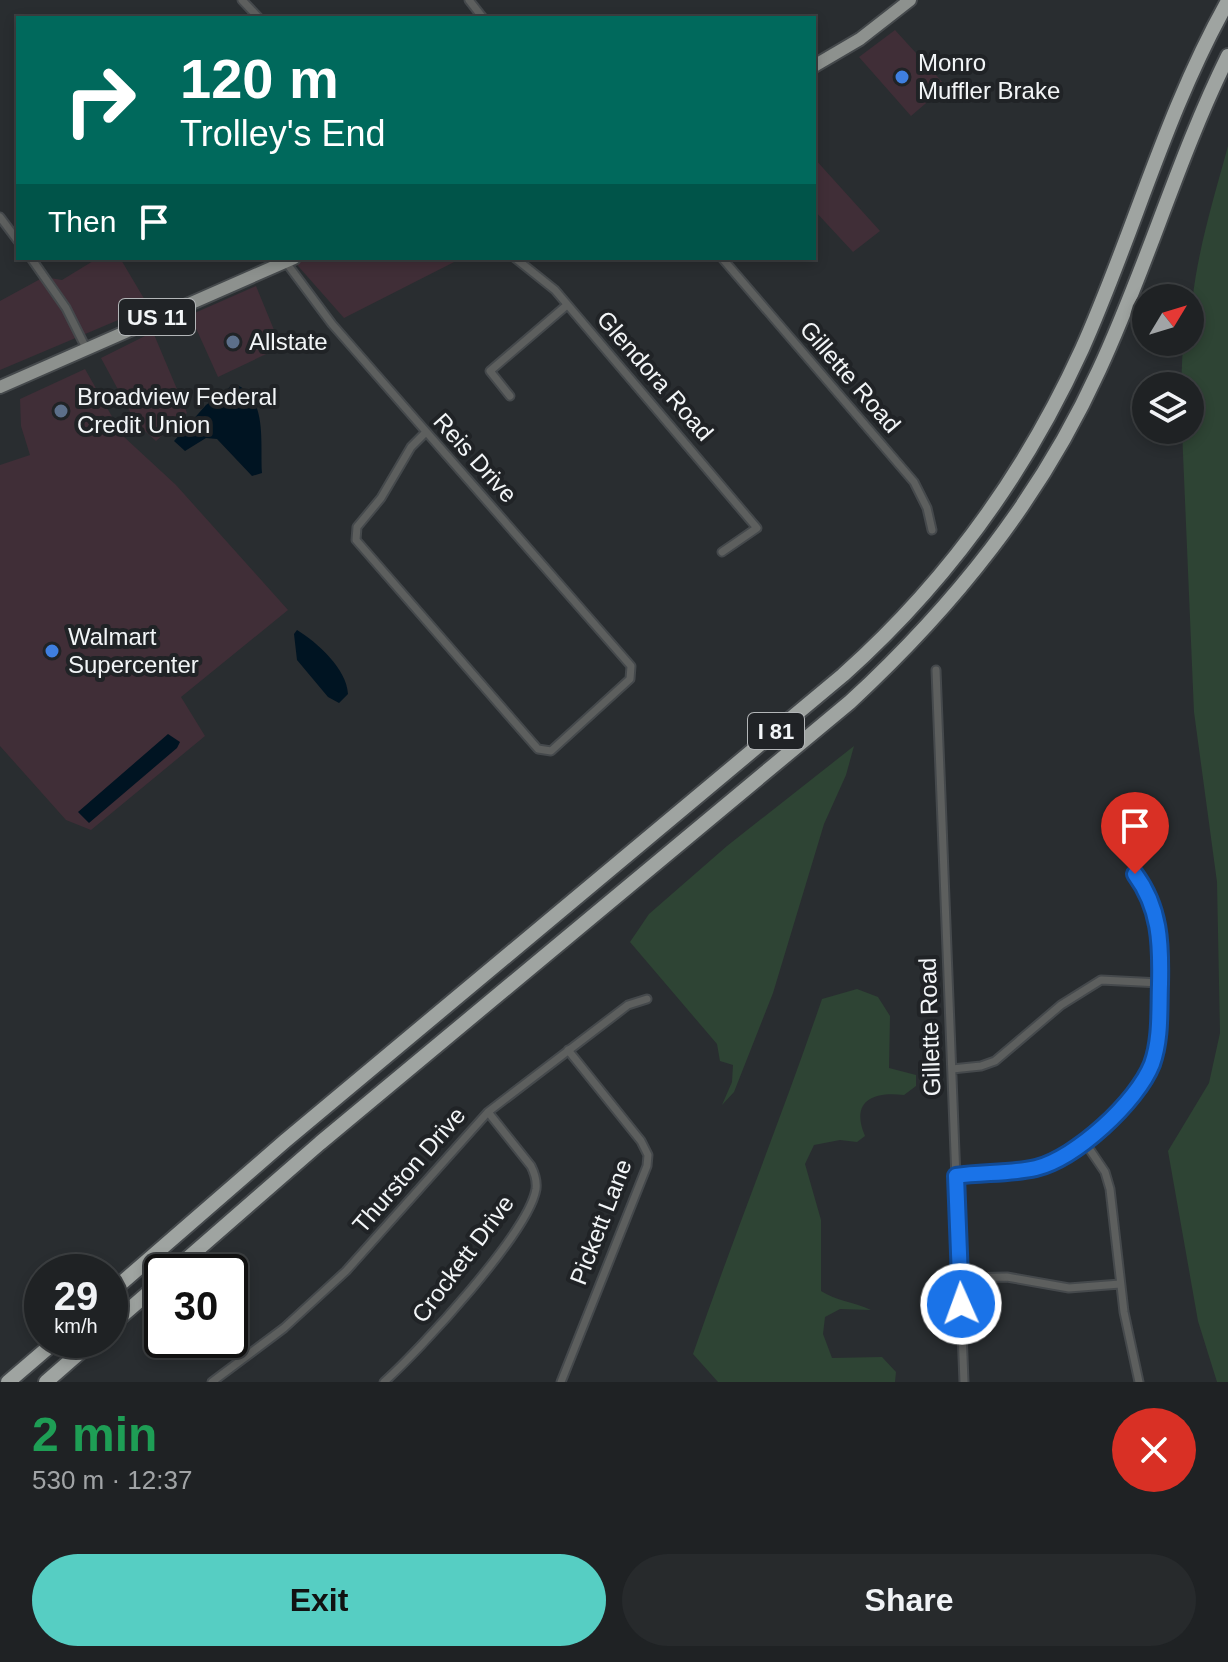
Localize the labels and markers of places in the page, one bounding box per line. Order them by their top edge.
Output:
place label: Monro Muffler Brake [918,49,1060,104]
marker: Monro Muffler Brake [893,68,911,86]
place label: Allstate [249,328,328,355]
marker: Allstate [224,333,242,351]
place label: Broadview Federal Credit Union [77,383,277,438]
marker: Broadview Federal Credit Union [52,402,70,420]
place label: Walmart Supercenter [68,623,199,678]
marker: Walmart Supercenter [43,642,61,660]
pin [1101,792,1169,874]

